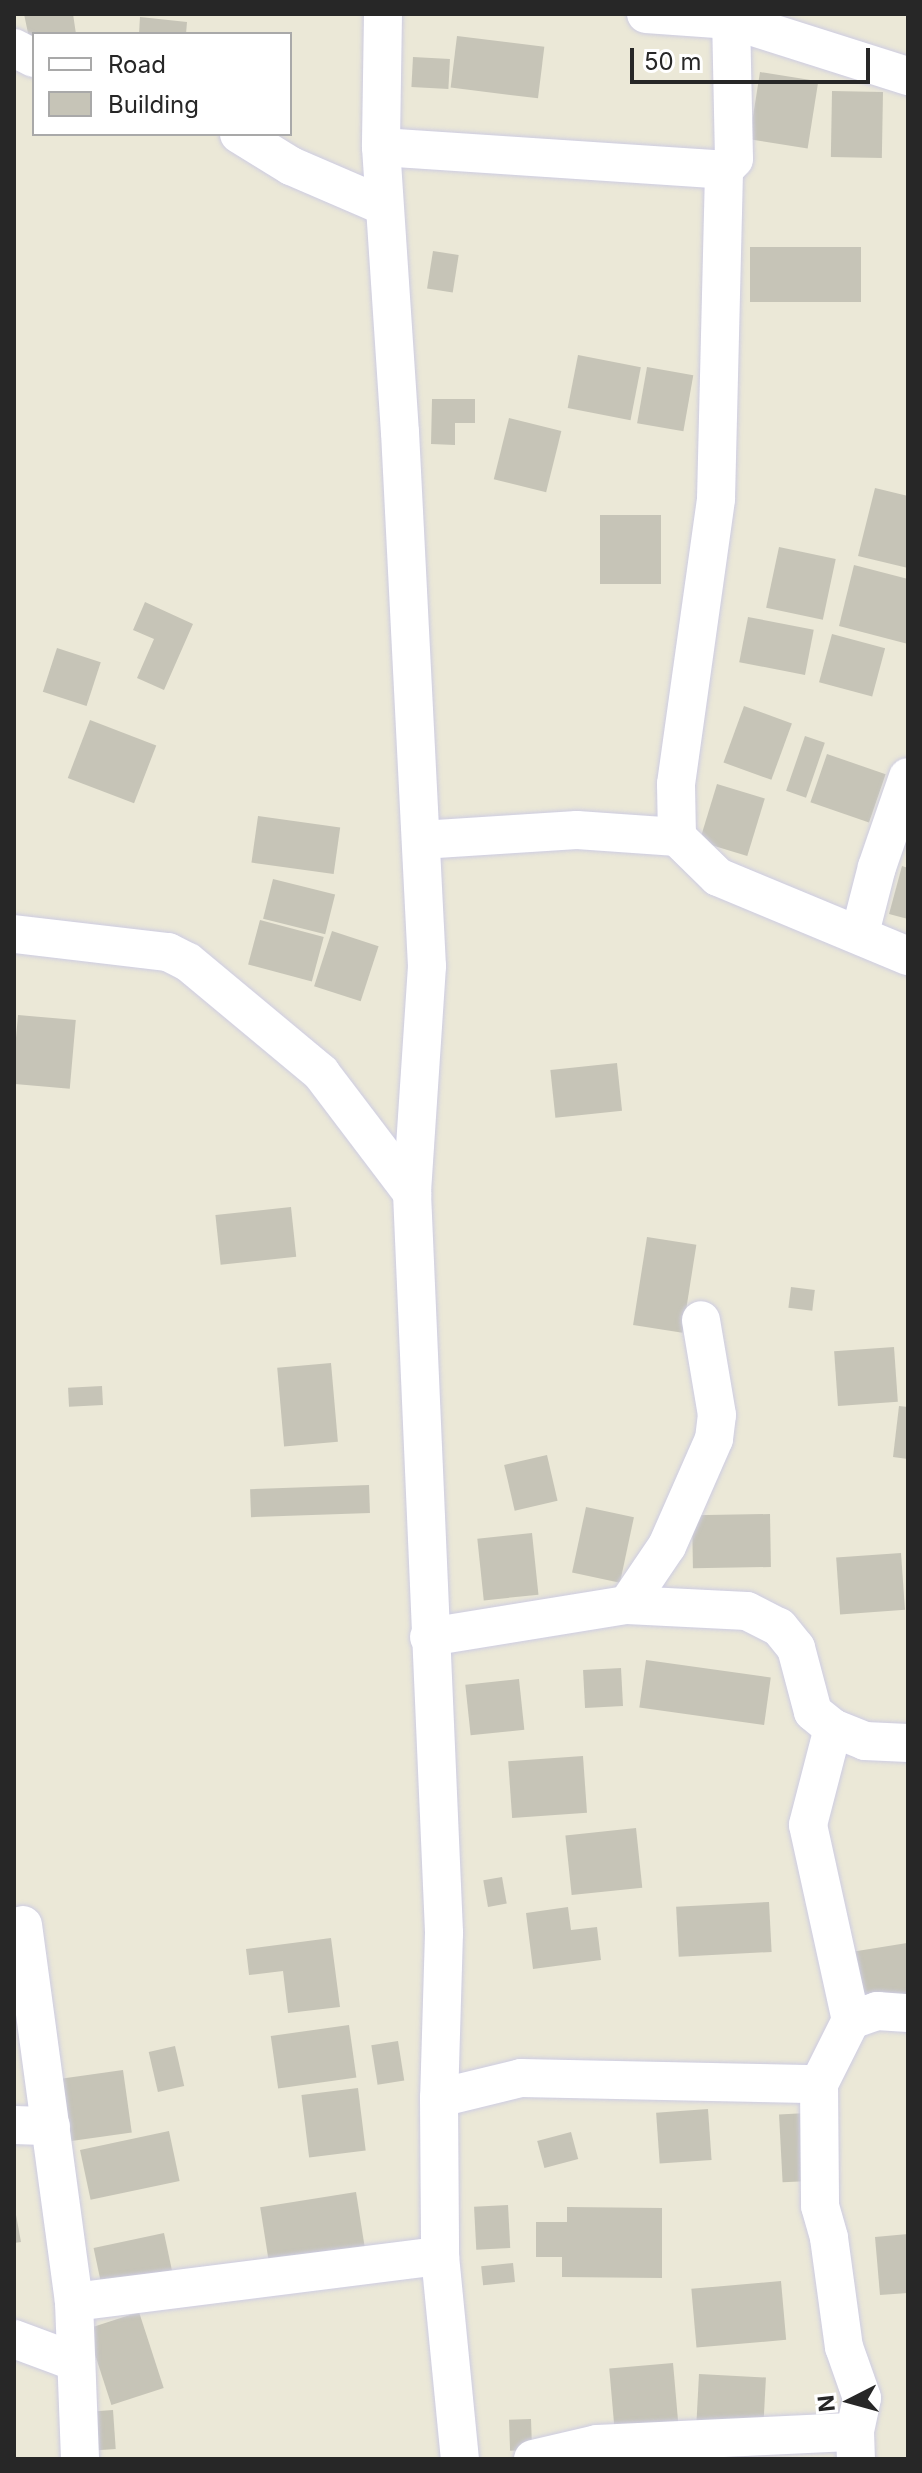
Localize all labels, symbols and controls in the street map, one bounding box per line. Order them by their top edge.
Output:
legend [32,32,292,136]
scale bar [634,32,874,82]
text: 50 m [644,47,702,76]
text: Road [108,50,166,79]
text: Building [108,90,199,119]
north arrow [810,2361,890,2441]
text: N [812,2394,840,2413]

